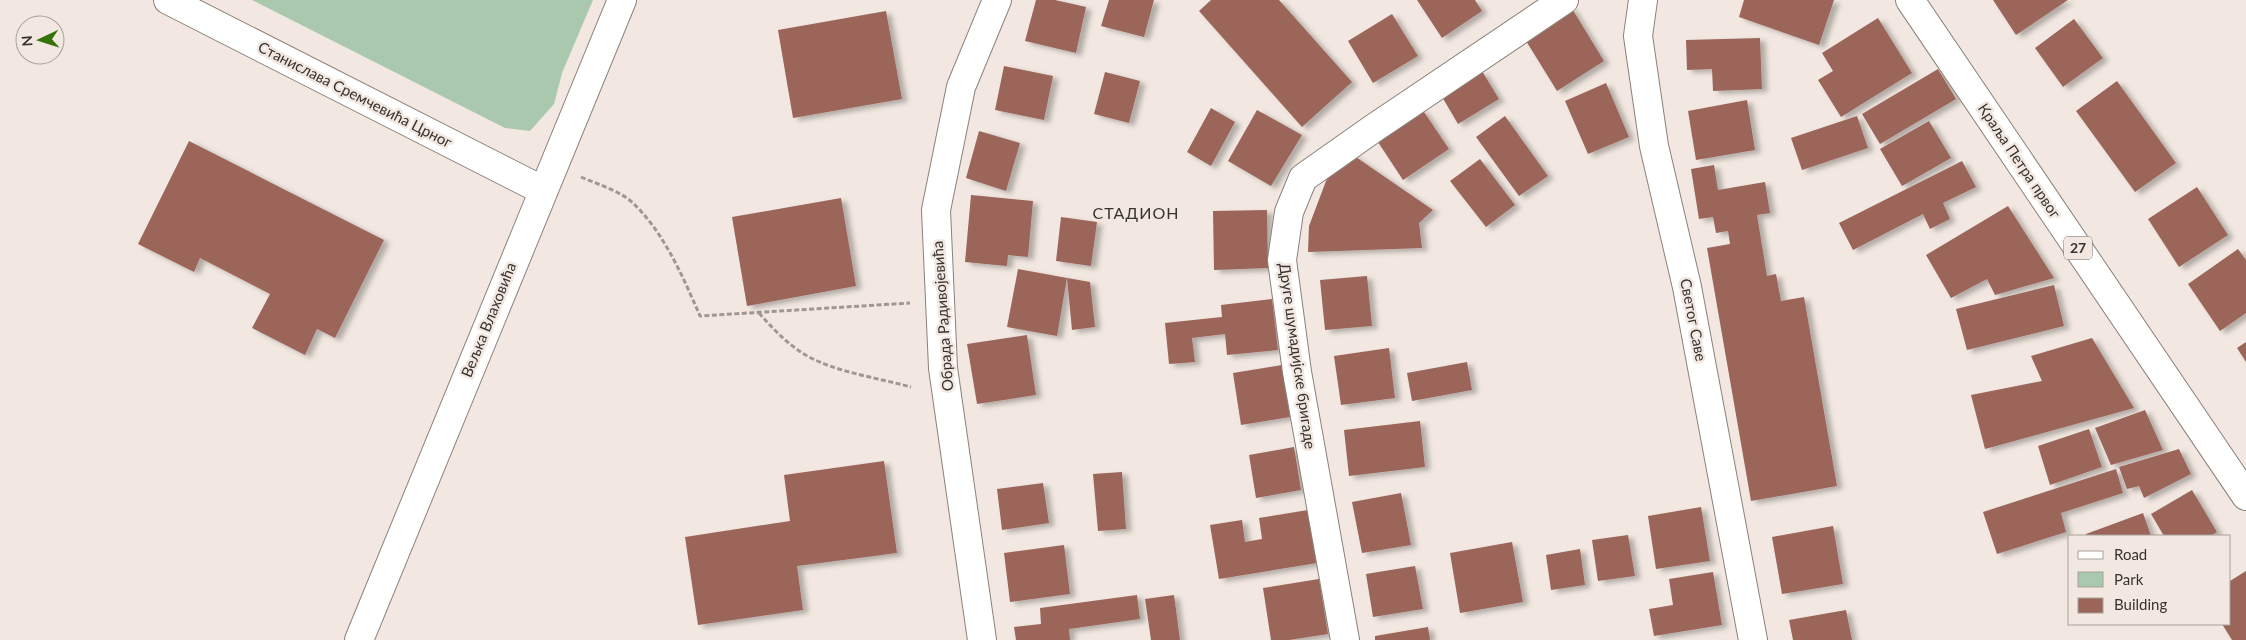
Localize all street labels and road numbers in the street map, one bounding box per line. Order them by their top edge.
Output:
street label: Станислава Сремчевића Црног [255,37,455,151]
street label: Краља Петра првог [1975,100,2065,221]
road number: 27 [2064,237,2092,260]
street label: Обрада Радивојевића [928,240,956,392]
street label: Вељка Влаховића [457,260,519,380]
street label: Друге шумадијске бригаде [1276,262,1320,450]
street label: Светог Саве [1677,277,1711,363]

